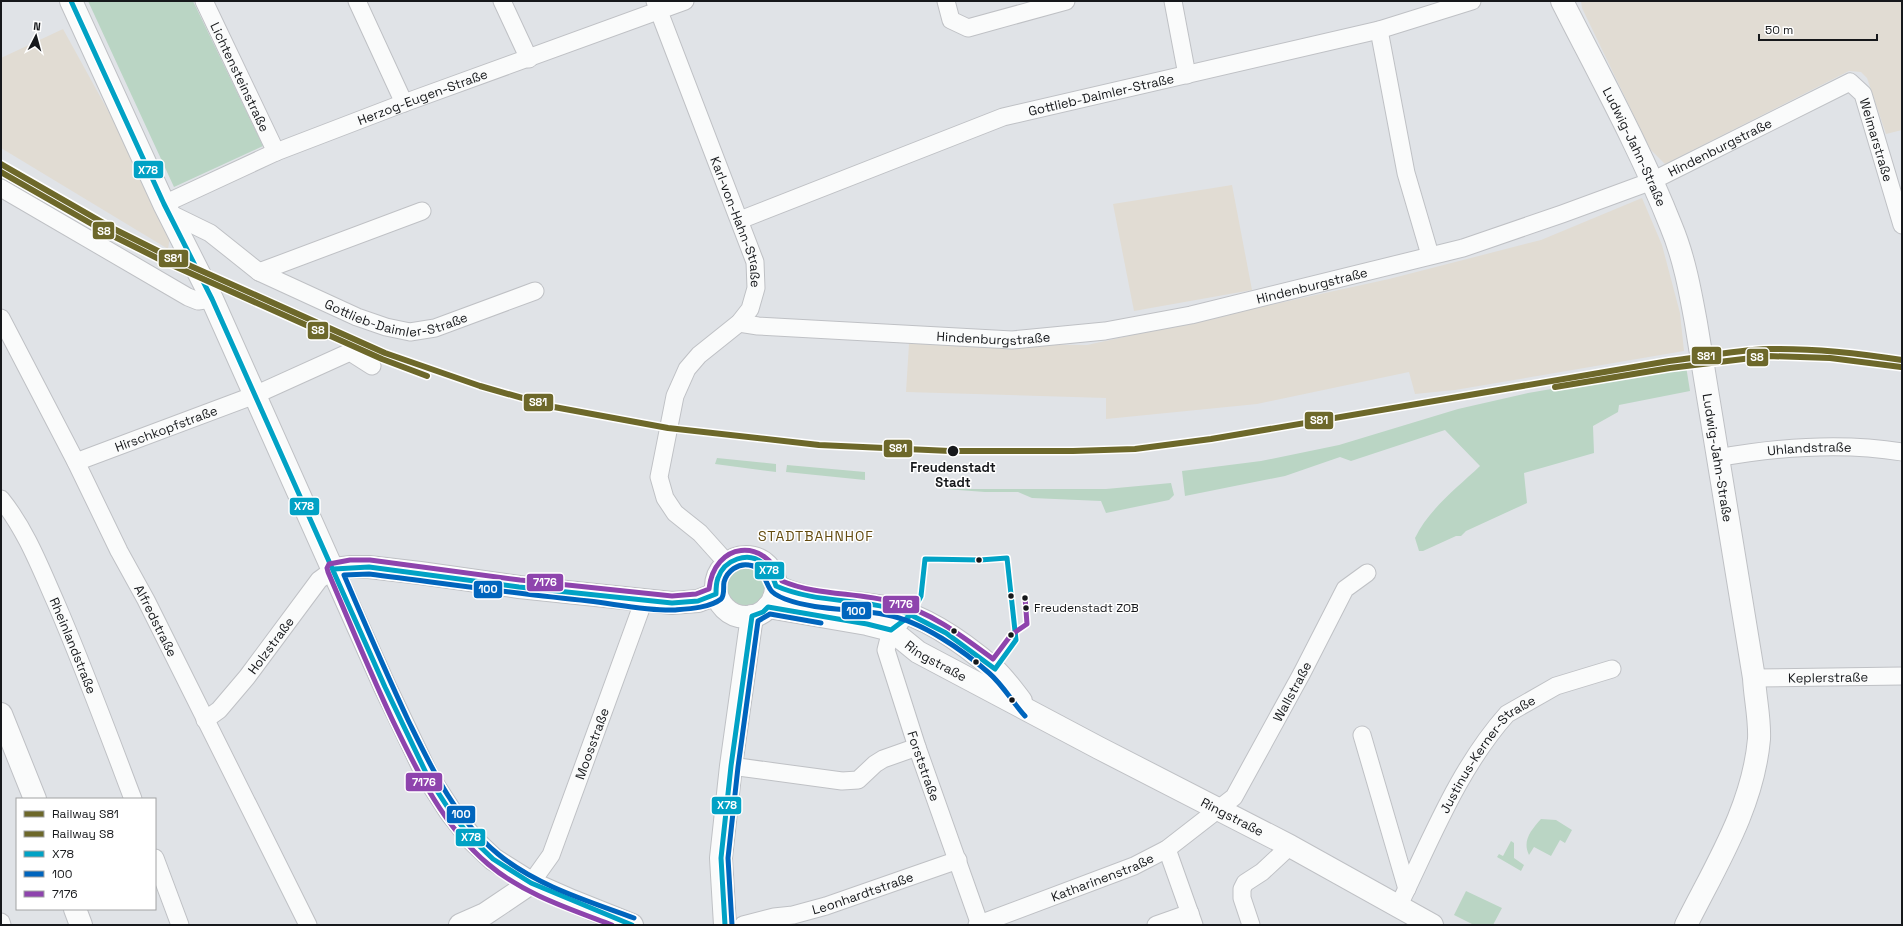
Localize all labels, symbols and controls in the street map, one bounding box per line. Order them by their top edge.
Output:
north arrow [16,16,56,56]
scale bar [1759,16,1877,42]
text: N [33,19,41,33]
street label: Lichtensteinstraße [207,19,274,134]
text: 50 m [1765,22,1793,38]
street label: Herzog-Eugen-Straße [355,65,490,129]
street label: Gottlieb-Daimler-Straße [1026,69,1176,119]
street label: Ludwig-Jahn-Straße [1599,84,1670,209]
street label: Weimarstraße [1856,96,1897,184]
street label: Hindenburgstraße [1665,114,1775,180]
street label: Karl-von-Hahn-Straße [707,154,764,288]
line badge: X78 [133,160,164,179]
text: X78 [138,163,158,177]
line badge: S8 [92,221,115,240]
text: S8 [97,224,111,238]
line badge: S81 [158,249,189,268]
text: S81 [164,251,182,265]
street label: Hindenburgstraße [1255,263,1369,307]
street label: Gottlieb-Daimler-Straße [322,295,470,341]
line badge: S8 [307,321,329,340]
text: S8 [311,323,325,337]
street label: Hindenburgstraße [936,327,1051,349]
line badge: S81 [1691,346,1722,365]
line badge: S8 [1746,348,1769,367]
text: S81 [1697,349,1715,363]
text: S8 [1750,350,1764,364]
street label: Ludwig-Jahn-Straße [1699,392,1737,523]
line badge: S81 [523,393,554,412]
text: S81 [529,395,547,409]
street label: Hirschkopfstraße [112,401,220,455]
line badge: S81 [1304,411,1334,430]
text: S81 [1310,413,1328,427]
street label: Uhlandstraße [1766,438,1852,459]
line badge: S81 [883,439,913,458]
text: S81 [889,441,907,455]
marker: Freudenstadt Stadt [946,444,960,458]
place label: Freudenstadt Stadt [910,459,996,491]
line badge: X78 [289,497,320,516]
text: X78 [294,499,314,513]
district label: STADTBAHNHOF [758,527,874,545]
unlabelled marker [974,555,984,565]
line badge: X78 [754,561,785,580]
text: X78 [759,563,779,577]
line badge: 7176 [526,573,564,592]
text: 7176 [533,575,557,589]
line badge: 100 [473,580,503,599]
street label: Alfredstraße [131,581,181,659]
text: 100 [478,582,498,596]
unlabelled marker [1006,591,1016,601]
unlabelled marker [1020,593,1030,603]
street label: Rheinlandstraße [46,595,101,696]
line badge: 7176 [882,595,920,614]
text: 7176 [889,597,913,611]
place label: Freudenstadt ZOB [1034,600,1139,616]
line badge: 100 [841,601,872,620]
marker: Freudenstadt ZOB [1021,603,1031,613]
text: 100 [846,604,866,618]
street label: Holzstraße [244,613,297,677]
unlabelled marker [949,626,959,636]
unlabelled marker [1006,630,1016,640]
street label: Ringstraße [902,636,970,685]
unlabelled marker [971,657,981,667]
street label: Wallstraße [1269,659,1315,724]
street label: Keplerstraße [1788,668,1868,686]
street label: Justinus-Kerner-Straße [1436,691,1538,816]
unlabelled marker [1007,695,1017,705]
street label: Moosstraße [571,705,612,782]
street label: Forststraße [904,729,944,803]
line badge: 7176 [405,772,443,792]
text: 7176 [412,775,436,789]
street label: Ringstraße [1198,793,1267,840]
line badge: X78 [711,796,742,815]
legend [16,798,156,910]
text: X78 [717,798,737,812]
line badge: 100 [446,805,476,824]
text: Railway S81 [52,806,119,822]
text: 100 [451,807,471,821]
text: Railway S8 [52,826,114,842]
line badge: X78 [455,828,486,847]
text: X78 [461,830,481,844]
text: X78 [52,846,74,862]
street label: Katharinenstraße [1048,849,1156,905]
text: 100 [52,866,72,882]
street label: Leonhardtstraße [810,868,915,918]
text: 7176 [52,886,78,902]

